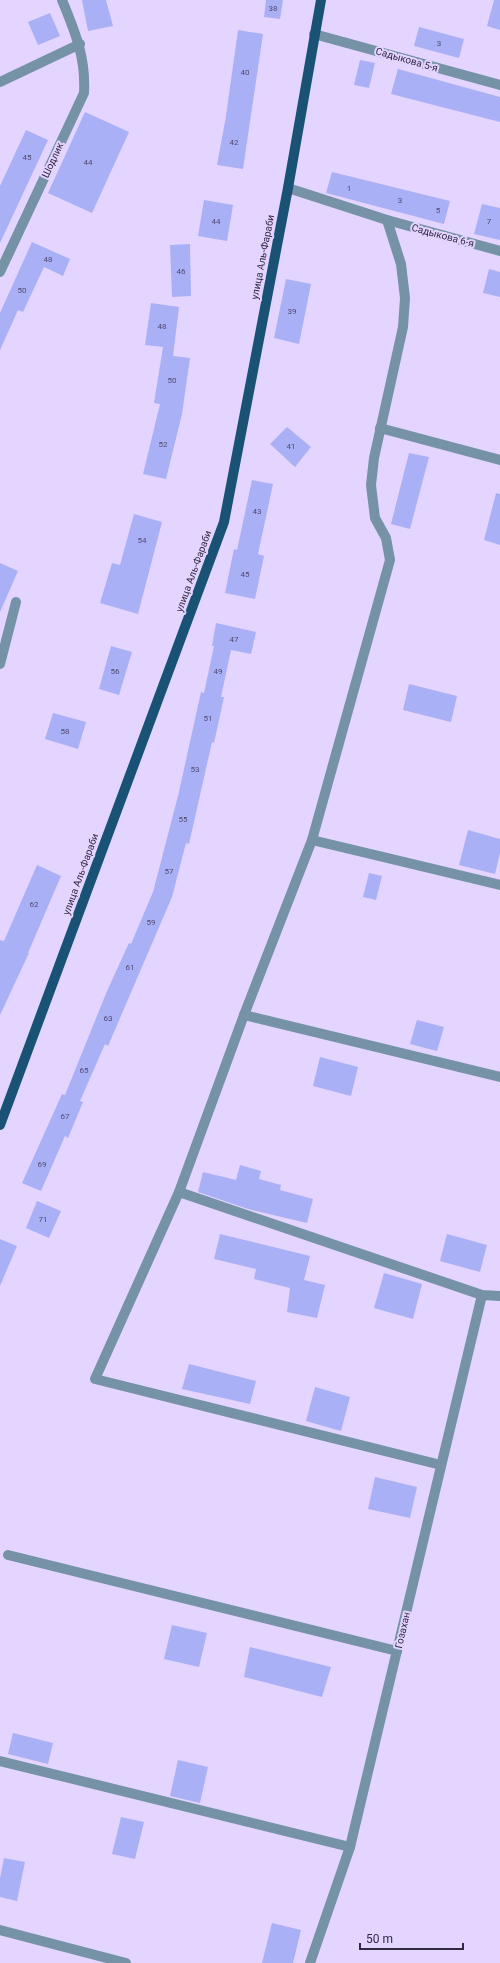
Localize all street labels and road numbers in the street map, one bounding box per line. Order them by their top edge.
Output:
street label: Садыкова 5-я [374,45,439,74]
street label: Шодлик [39,140,66,180]
street label: улица Аль-Фараби [248,213,276,300]
street label: Садыкова 6-я [410,222,475,249]
street label: улица Аль-Фараби [173,528,213,613]
street label: улица Аль-Фараби [60,831,100,916]
street label: Гозахан [393,1611,412,1649]

